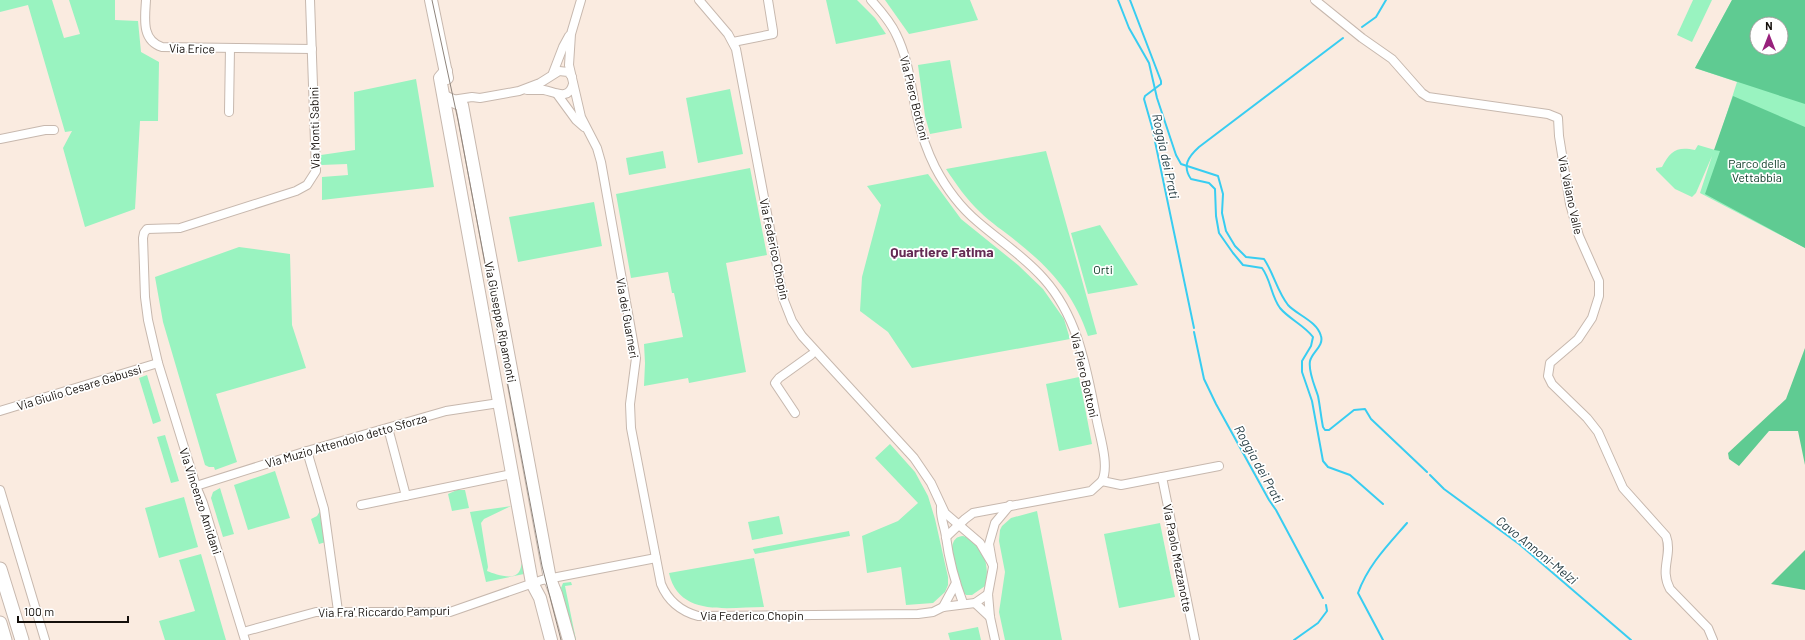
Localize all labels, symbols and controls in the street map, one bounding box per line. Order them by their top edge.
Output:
north arrow [1749,16,1789,56]
text: N [1765,19,1773,32]
street label: Via Erice [169,41,215,55]
street label: Via Piero Bottoni [898,54,932,142]
street label: Via Monti Sabini [306,87,322,169]
water label: Roggia dei Prati [1149,112,1183,201]
street label: Via Vaiano Valle [1556,154,1586,236]
park label: Parco della Vettabbia [1728,156,1786,184]
street label: Via Federico Chopin [757,197,793,301]
district label: Quartiere Fatima [890,243,994,260]
street label: Via Giuseppe Ripamonti [482,260,520,384]
park label: Orti [1093,262,1113,276]
street label: Via dei Guarneri [614,277,642,359]
street label: Via Piero Bottoni [1068,331,1102,419]
street label: Via Giulio Cesare Gabussi [15,361,143,413]
street label: Via Muzio Attendolo detto Sforza [263,410,429,470]
water label: Roggia dei Prati [1231,422,1287,506]
street label: Via Vincenzo Amidani [177,446,225,556]
street label: Via Paolo Mezzanotte [1161,503,1195,613]
water label: Cavo Annoni-Melzi [1493,512,1582,588]
scale bar [18,598,128,624]
street label: Via Fra' Riccardo Pampuri [318,603,450,619]
text: 100 m [24,604,54,618]
street label: Via Federico Chopin [700,608,804,622]

